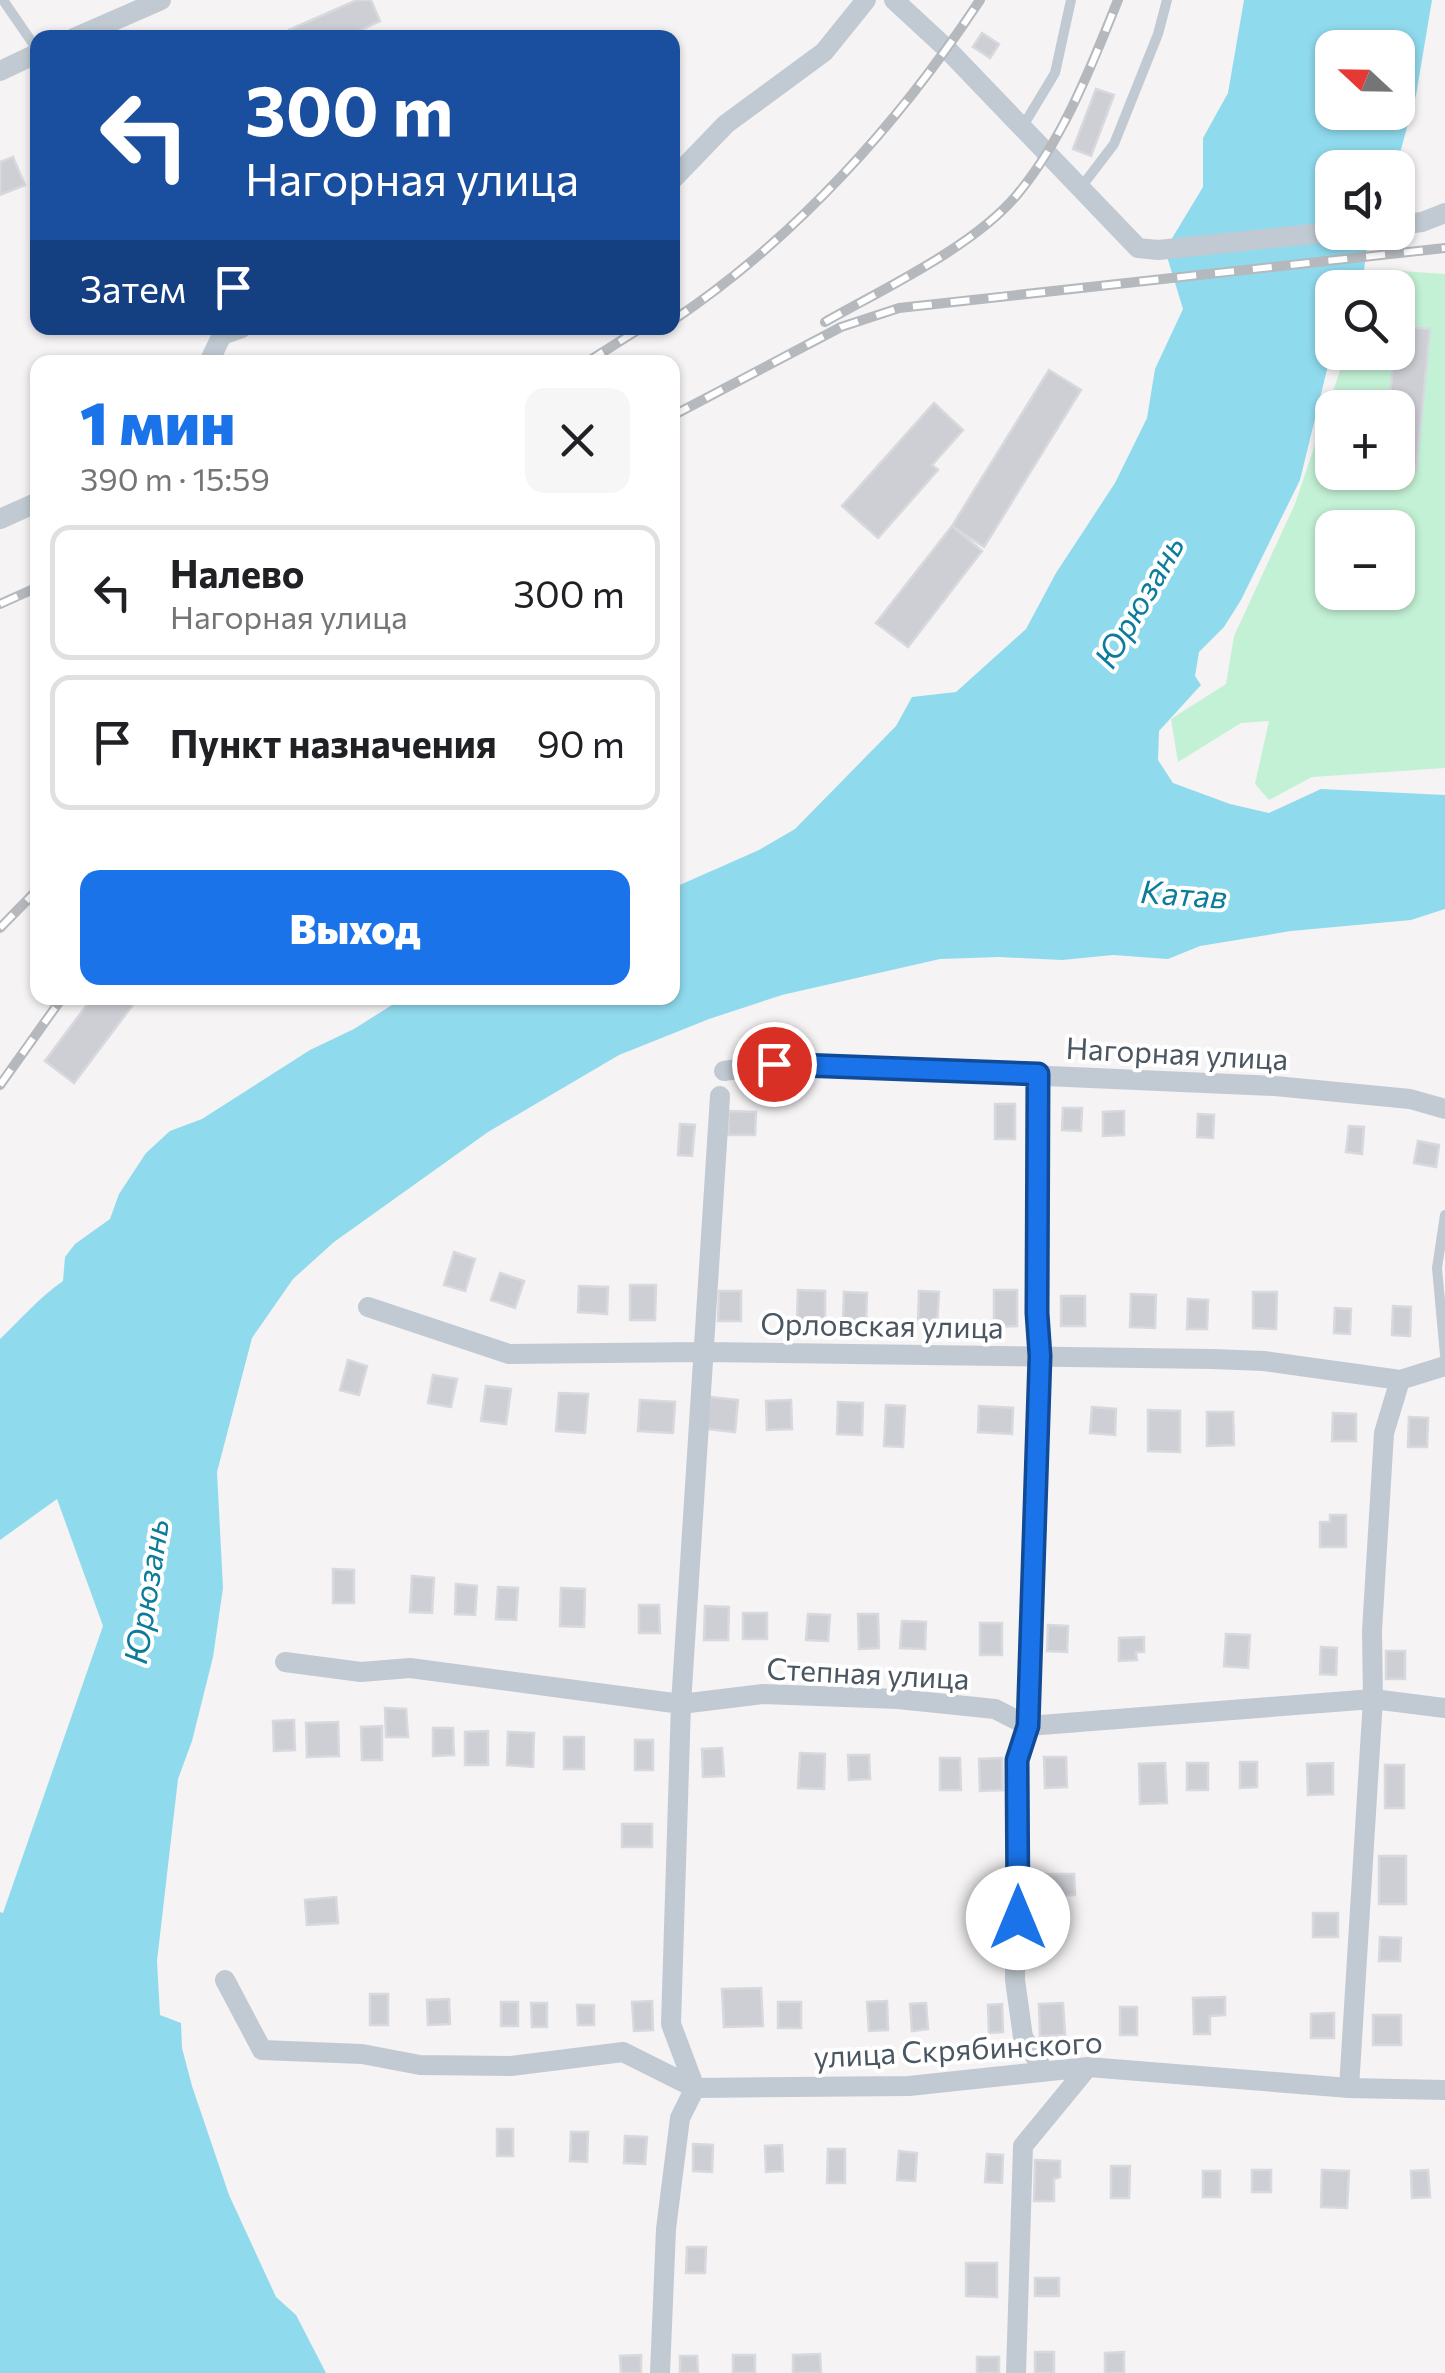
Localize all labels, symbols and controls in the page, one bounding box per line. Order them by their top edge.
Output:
north arrow [1315,30,1415,130]
map controls [1315,30,1415,610]
text: 300 m [245,65,453,150]
icon: left [80,70,210,200]
text: Нагорная улица [245,150,579,205]
button: sound [1315,150,1415,250]
icon: arrive [206,260,261,315]
text: Затем [80,264,186,311]
button: search [1315,270,1415,370]
text: 1 мин [80,384,235,457]
button: close [525,388,630,493]
button: + [1315,390,1415,490]
text: 390 m · 15:59 [80,458,270,498]
button: − [1315,510,1415,610]
water label: Юрюзань [1084,528,1192,674]
text: Налево [170,549,304,596]
icon: left [85,565,140,620]
text: 300 m [513,569,625,616]
text: Нагорная улица [170,596,408,636]
icon: arrive [85,715,140,770]
text: Пункт назначения [170,719,497,766]
text: 90 m [537,719,625,766]
button: Выход [80,870,630,985]
water label: Катав [1139,870,1229,916]
pin [732,1022,817,1107]
street label: Нагорная улица [1065,1028,1289,1076]
icon: arrive [747,1037,802,1092]
street label: Орловская улица [760,1303,1004,1345]
water label: Юрюзань [114,1516,176,1666]
street label: Степная улица [766,1648,970,1696]
position arrow [966,1866,1070,1970]
street label: улица Скрябинского [813,2022,1103,2074]

